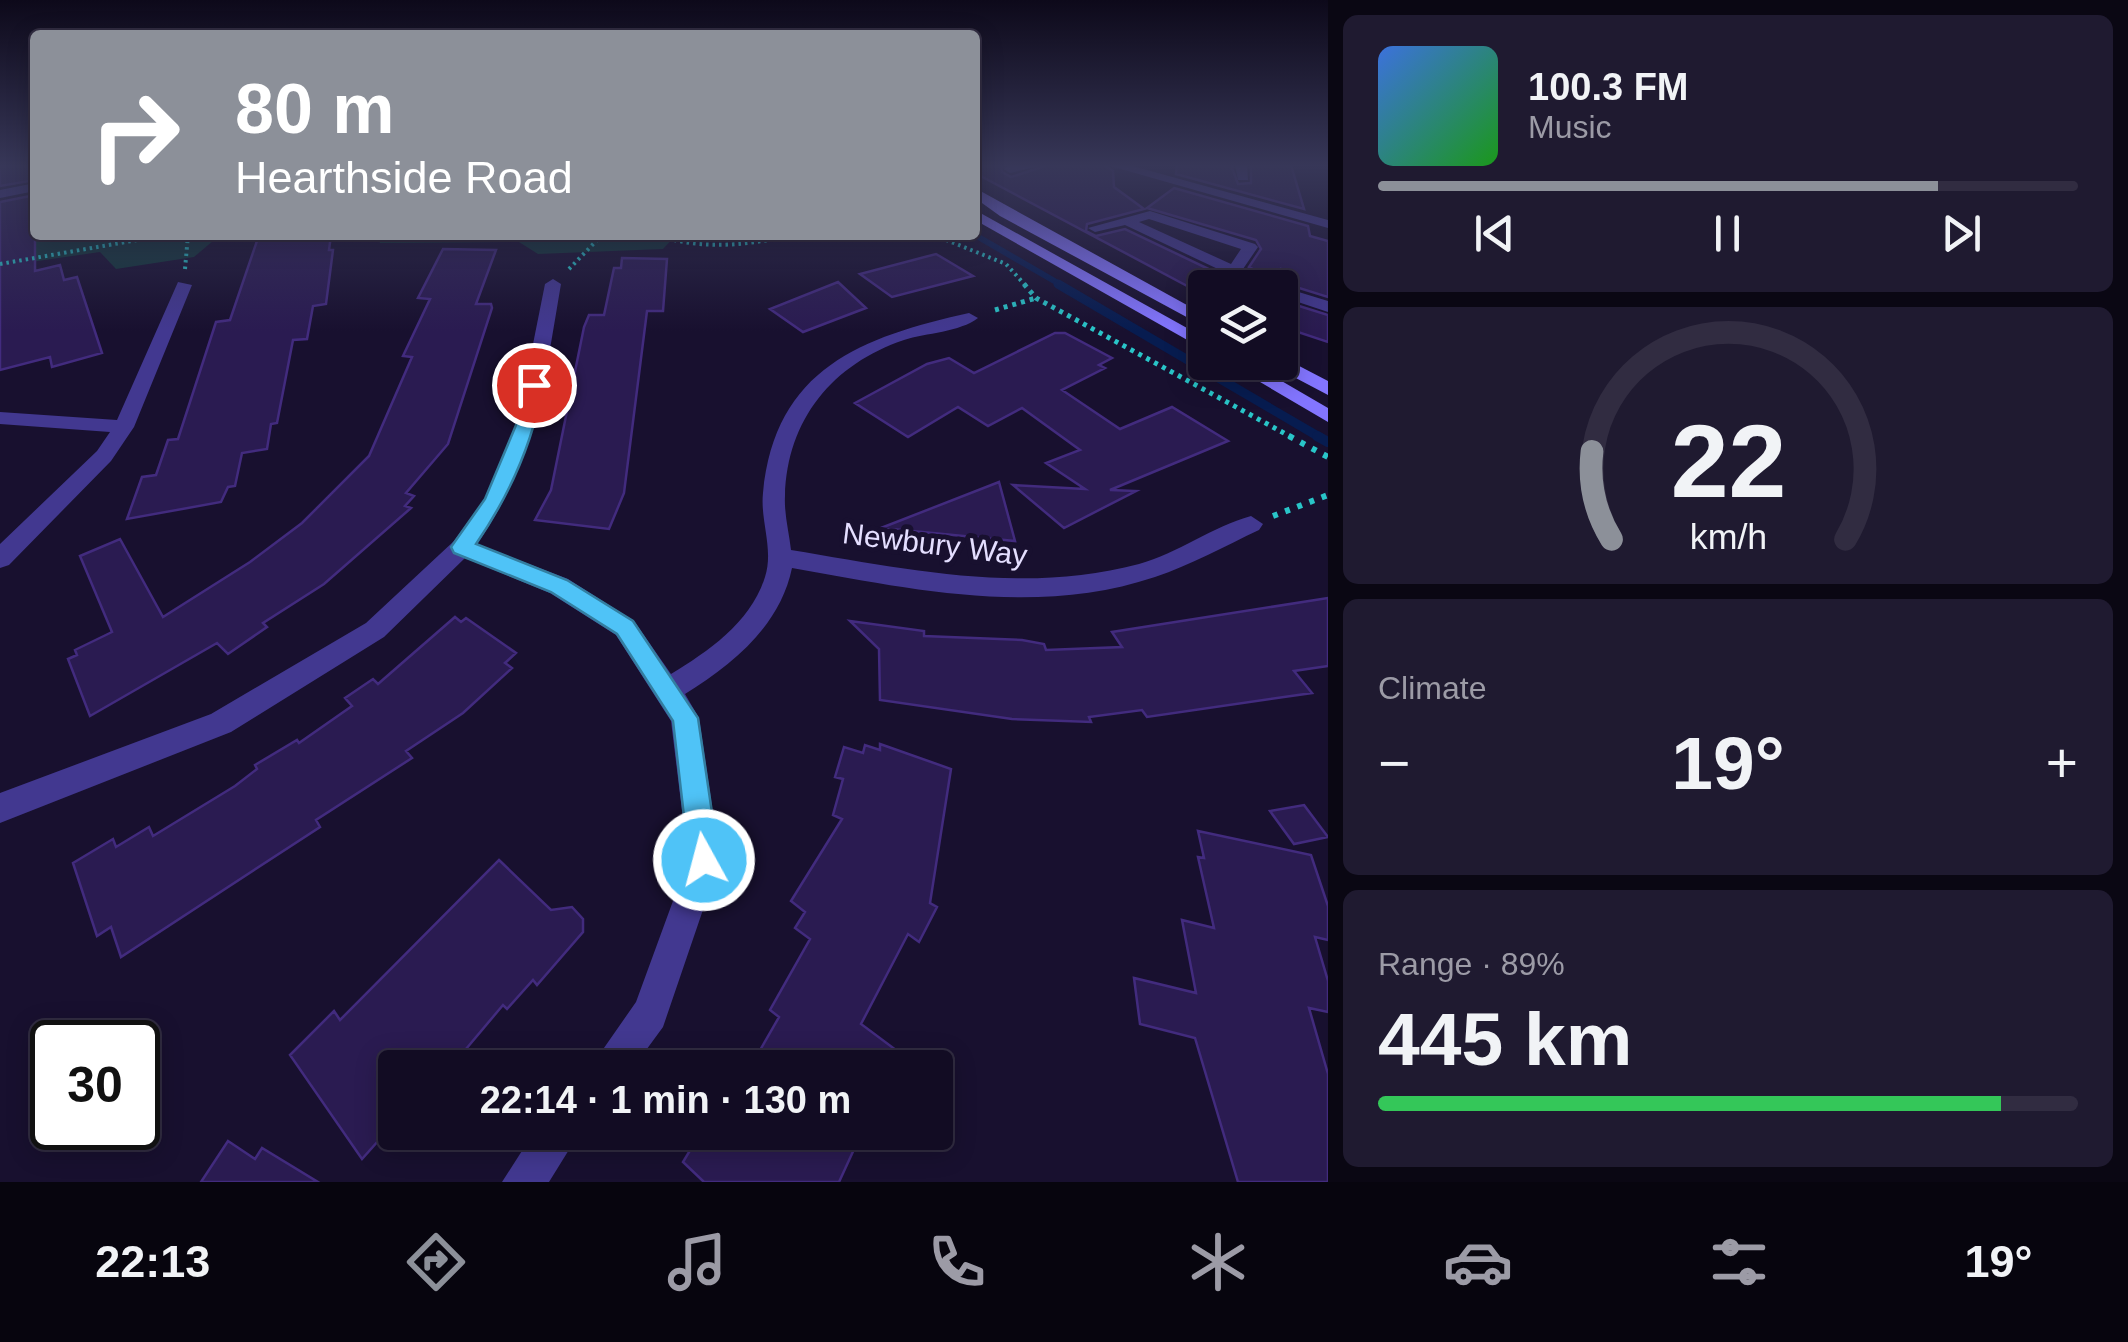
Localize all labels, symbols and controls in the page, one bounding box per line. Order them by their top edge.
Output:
text: 100.3 FM [1528,66,1689,108]
icon: right [70,70,200,200]
text: 80 m [235,70,395,148]
text: Music [1528,109,1612,145]
text: Hearthside Road [235,152,573,203]
icon: previous [1467,206,1522,261]
icon: pause [1700,206,1755,261]
icon: next [1934,206,1989,261]
map controls [1188,270,1298,380]
button: layers [1188,270,1298,380]
pin [492,343,577,428]
icon: arrive [507,358,562,413]
text: 22 [1670,403,1786,519]
street label: Newbury Way [841,516,1029,572]
text: km/h [1689,517,1767,557]
text: Climate [1378,670,1486,706]
text: 19° [1671,721,1785,805]
text: − [1378,732,1410,794]
text: + [2046,732,2078,794]
position arrow [652,808,756,912]
text: Range · 89% [1378,946,1565,982]
text: 445 km [1378,997,1632,1081]
speed limit sign: 30 [30,1020,160,1150]
text: 22:14 · 1 min · 130 m [480,1079,851,1121]
icon: directions [401,1227,471,1297]
icon: music [662,1227,732,1297]
icon: phone [922,1227,992,1297]
icon: climate [1183,1227,1253,1297]
icon: car [1443,1227,1513,1297]
icon: filters [1704,1227,1774,1297]
text: 22:13 [95,1236,210,1287]
text: 19° [1965,1236,2033,1287]

